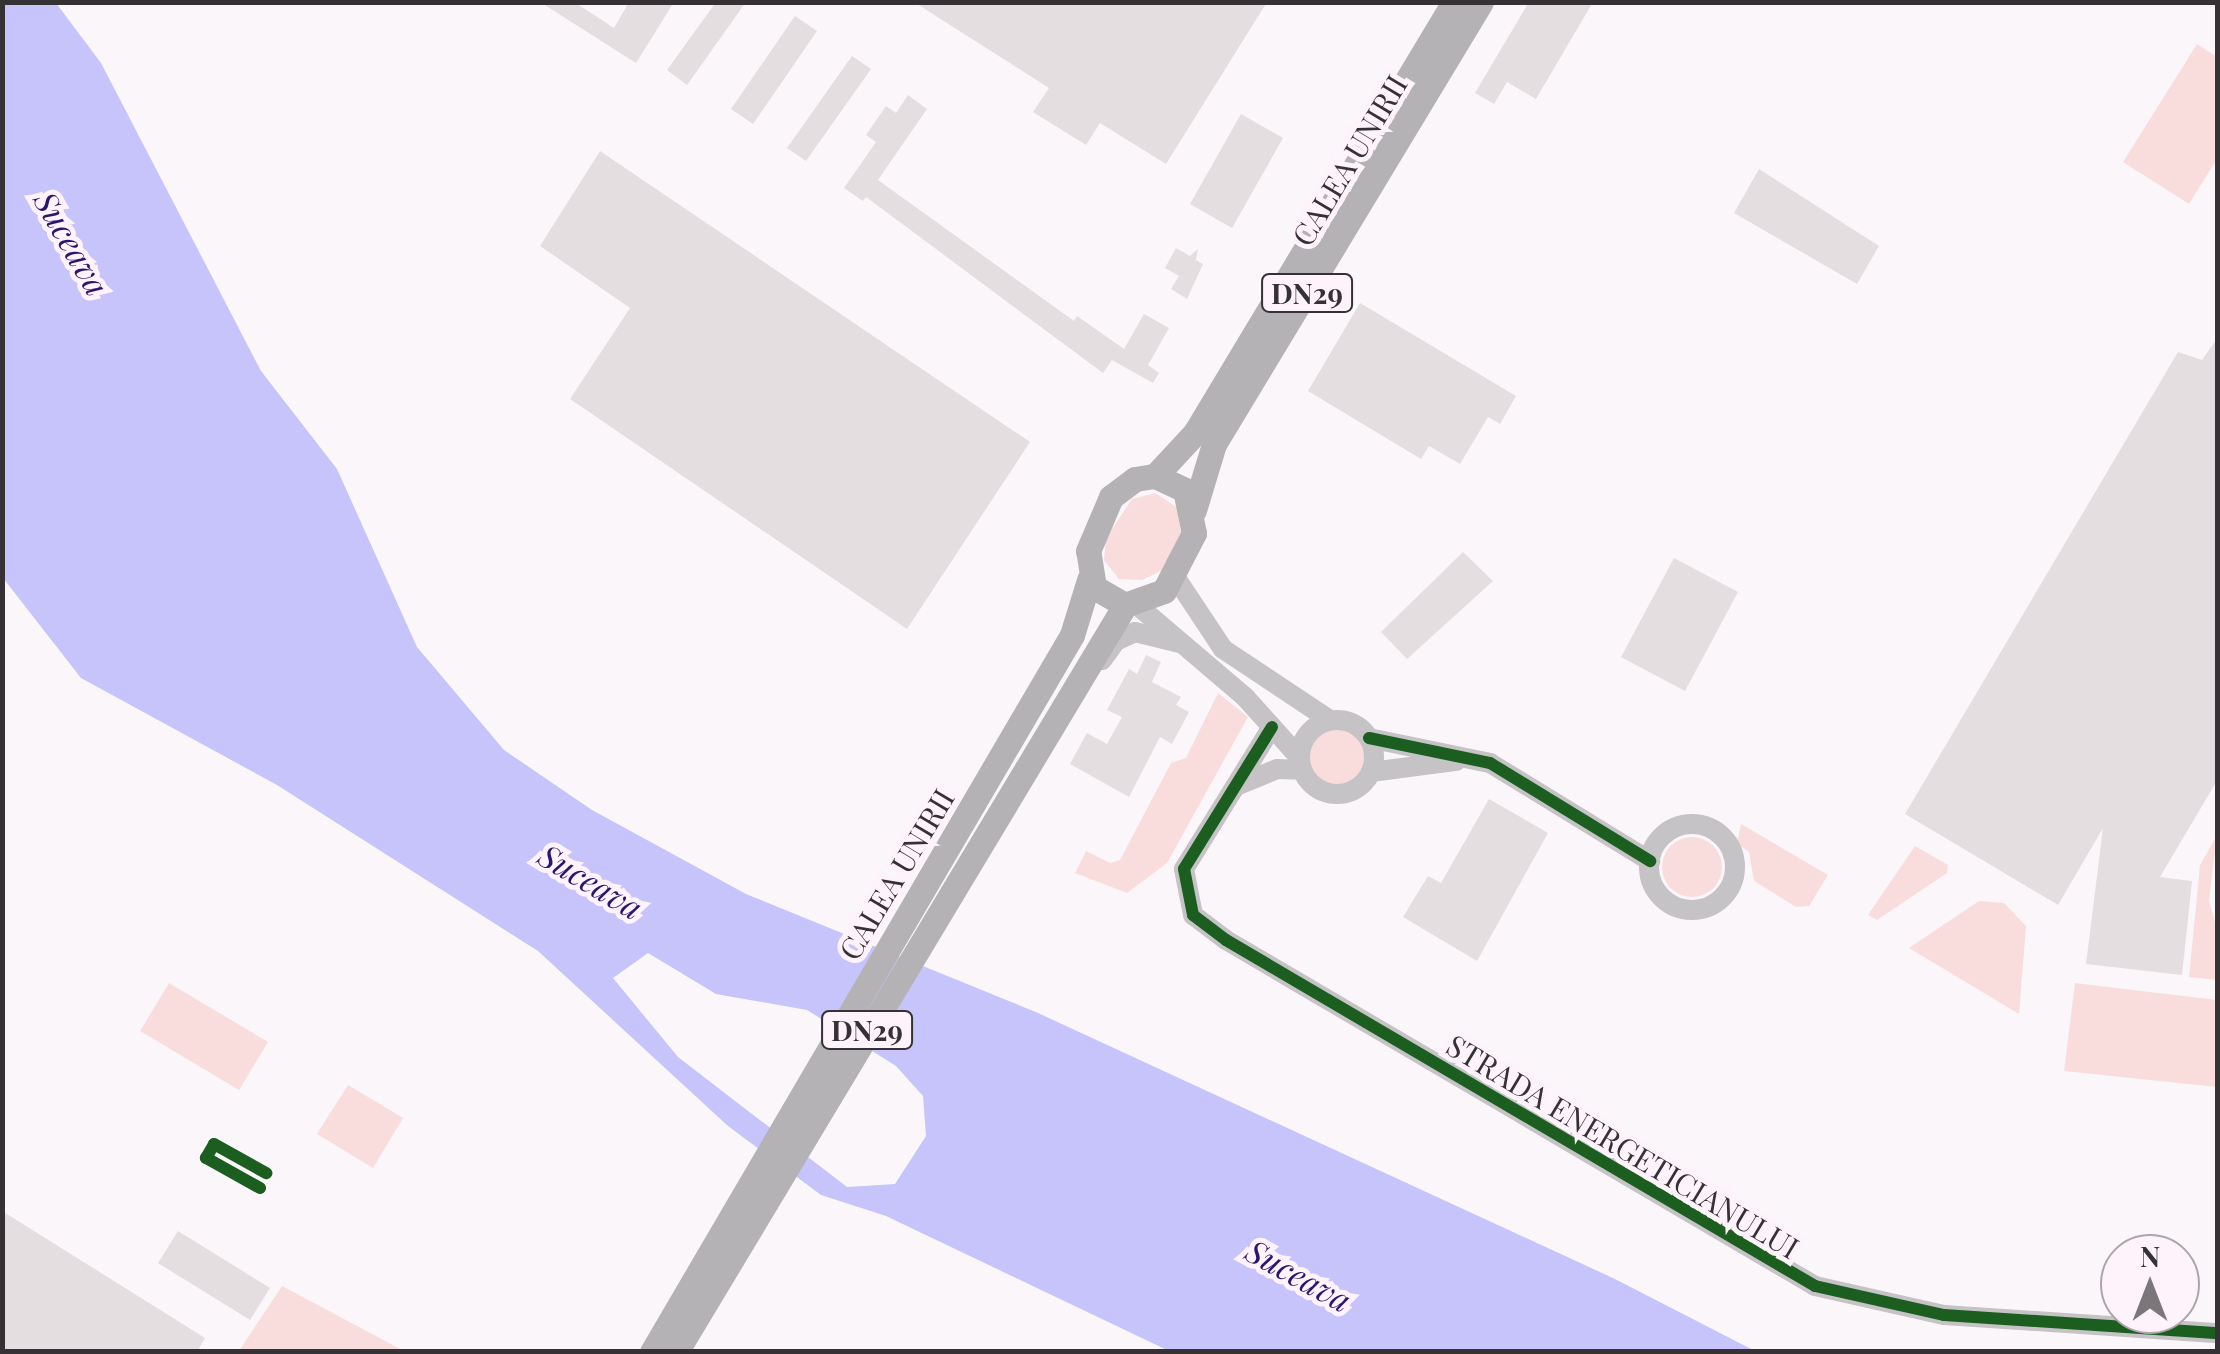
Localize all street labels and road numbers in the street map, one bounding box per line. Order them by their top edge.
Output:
street label: CALEA UNIRII [1284,68,1414,252]
road number: DN29 [1260,270,1354,316]
street label: CALEA UNIRII [831,782,961,966]
road number: DN29 [820,1007,914,1053]
street label: STRADA ENERGETICIANULUI [1441,1027,1805,1265]

